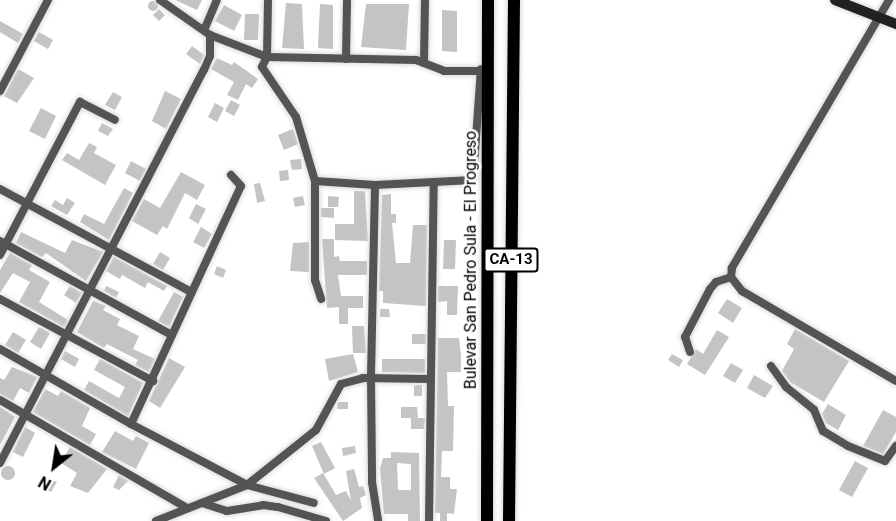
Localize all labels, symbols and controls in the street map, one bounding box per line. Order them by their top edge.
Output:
street label: Bulevar San Pedro Sula - El Progreso [461,131,481,389]
road number: CA-13 [482,248,540,272]
north arrow [24,437,84,497]
text: N [35,472,54,494]

